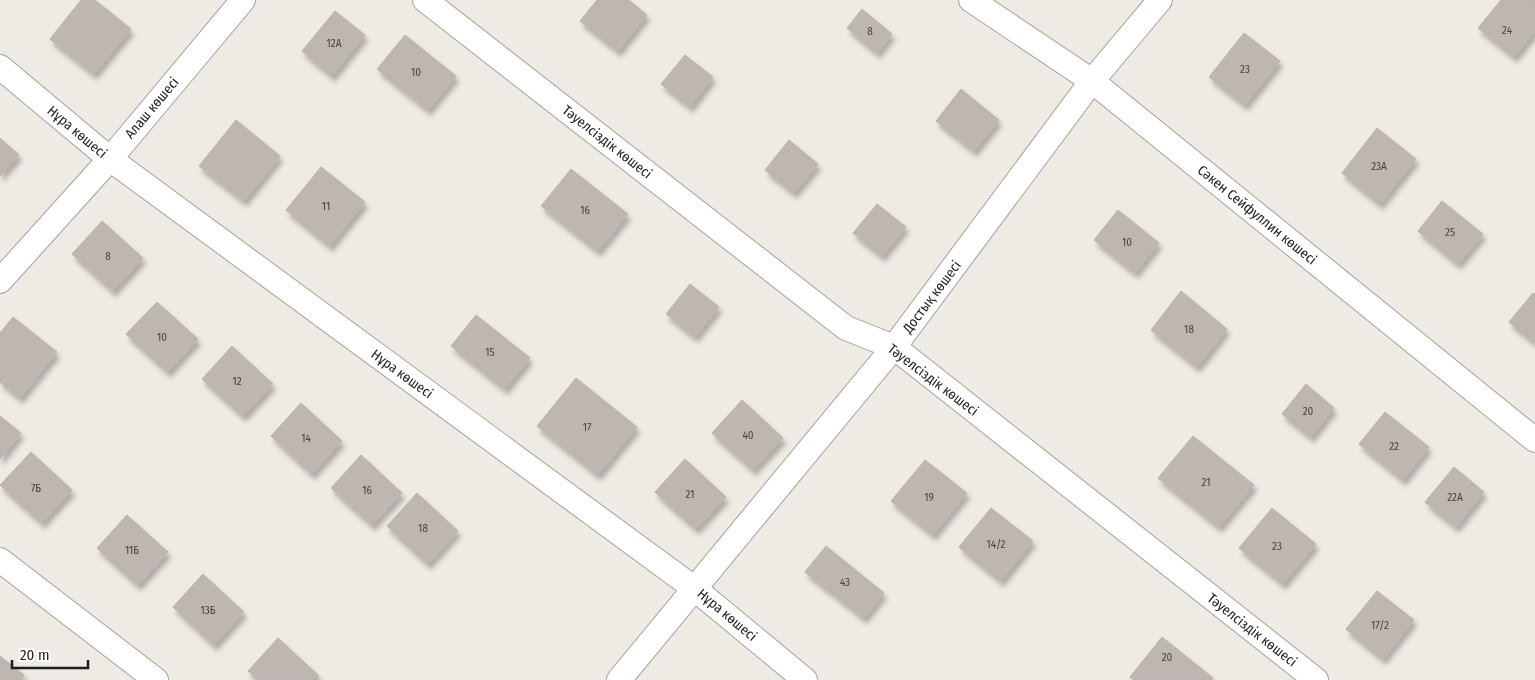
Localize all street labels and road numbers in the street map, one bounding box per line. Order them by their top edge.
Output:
street label: Алаш көшесі [121,74,183,142]
street label: Нұра көшесі [44,102,110,162]
street label: Тәуелсіздік көшесі [559,102,655,182]
street label: Сәкен Сейфуллин көшесі [1194,162,1320,268]
street label: Достық көшесі [899,257,965,337]
street label: Тәуелсіздік көшесі [884,340,982,420]
street label: Нұра көшесі [368,346,436,402]
street label: Нұра көшесі [694,585,760,645]
street label: Тәуелсіздік көшесі [1204,590,1300,670]

